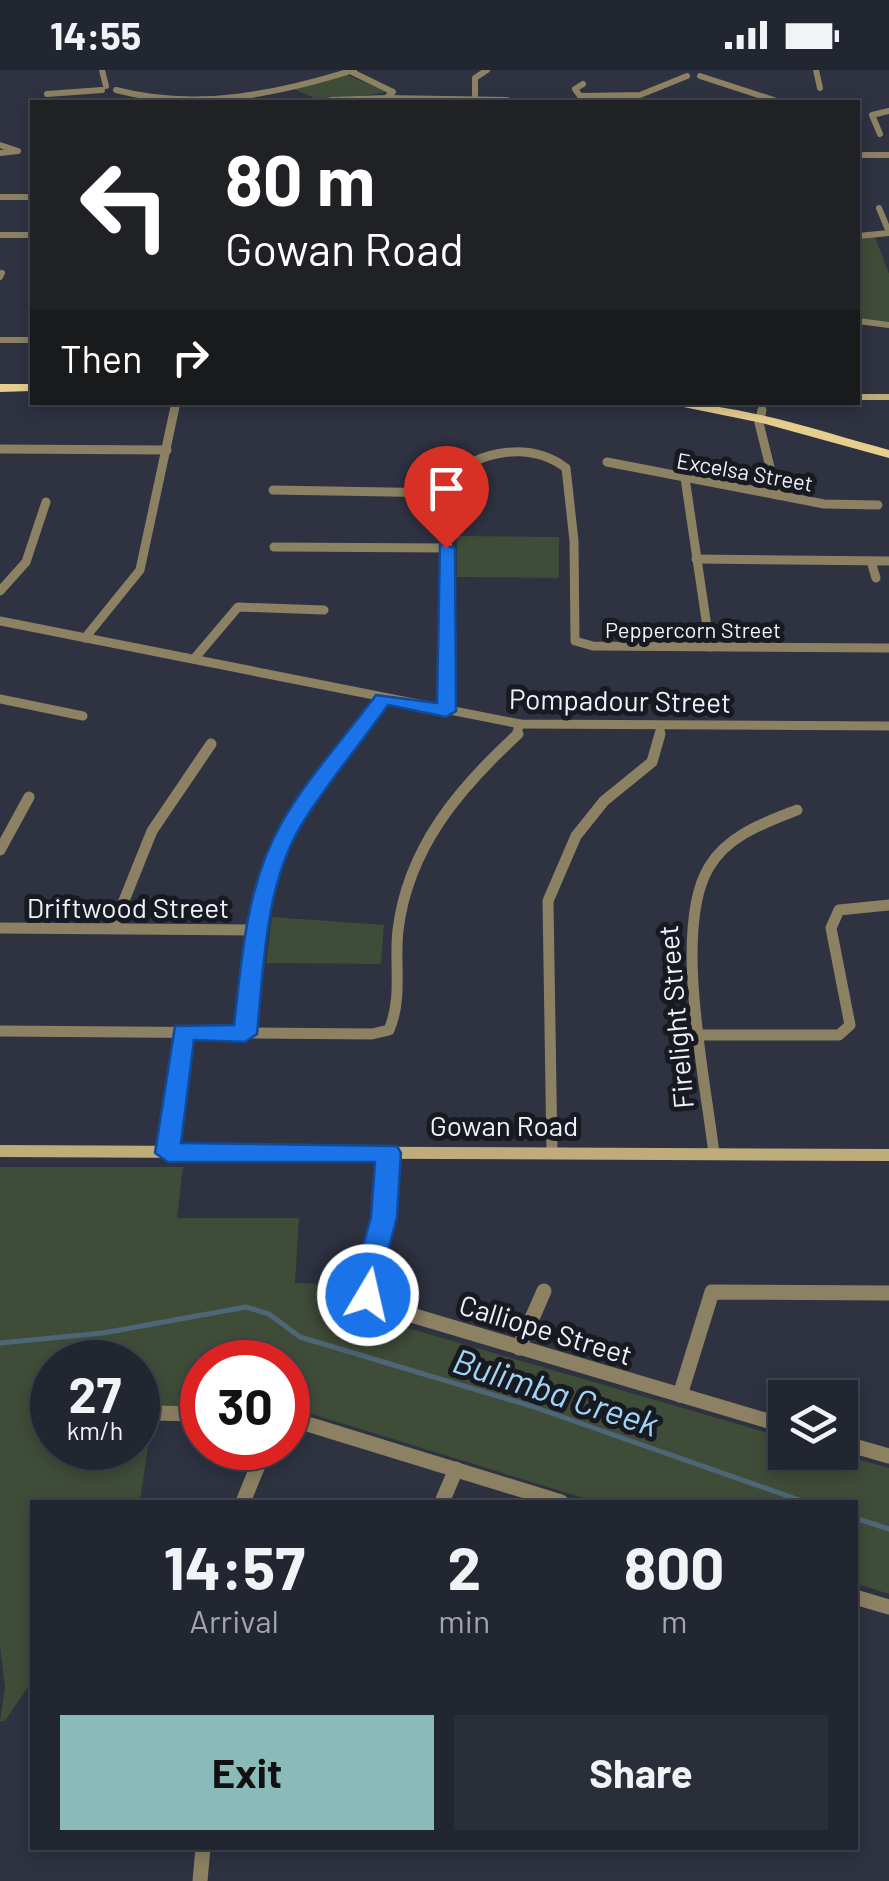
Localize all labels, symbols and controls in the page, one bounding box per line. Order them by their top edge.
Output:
text: 14:55 [50,12,141,58]
text: 80 m [225,136,375,220]
icon: left [60,140,190,270]
text: Gowan Road [225,221,464,275]
icon: right [163,330,218,385]
text: Then [60,335,143,381]
pin [404,446,489,549]
street label: Excelsa Street [675,446,815,496]
icon: arrive [419,461,474,516]
street label: Peppercorn Street [605,616,781,642]
street label: Pompadour Street [509,681,731,719]
street label: Driftwood Street [27,890,229,924]
street label: Firelight Street [650,924,700,1110]
street label: Gowan Road [430,1108,578,1142]
position arrow [316,1243,420,1347]
street label: Calliope Street [456,1287,636,1371]
water label: Bulimba Creek [448,1338,664,1444]
speed limit sign: 30 [180,1340,310,1470]
text: 27 [69,1363,121,1423]
map controls [768,1380,858,1470]
button: layers [768,1380,858,1470]
text: km/h [67,1415,123,1445]
text: 14:57 [163,1530,305,1602]
text: 2 [447,1530,481,1602]
text: 800 [624,1530,725,1602]
text: Arrival [189,1601,279,1639]
text: min [438,1601,490,1639]
text: m [661,1601,687,1639]
button: Exit [60,1715,434,1830]
button: Share [454,1715,828,1830]

